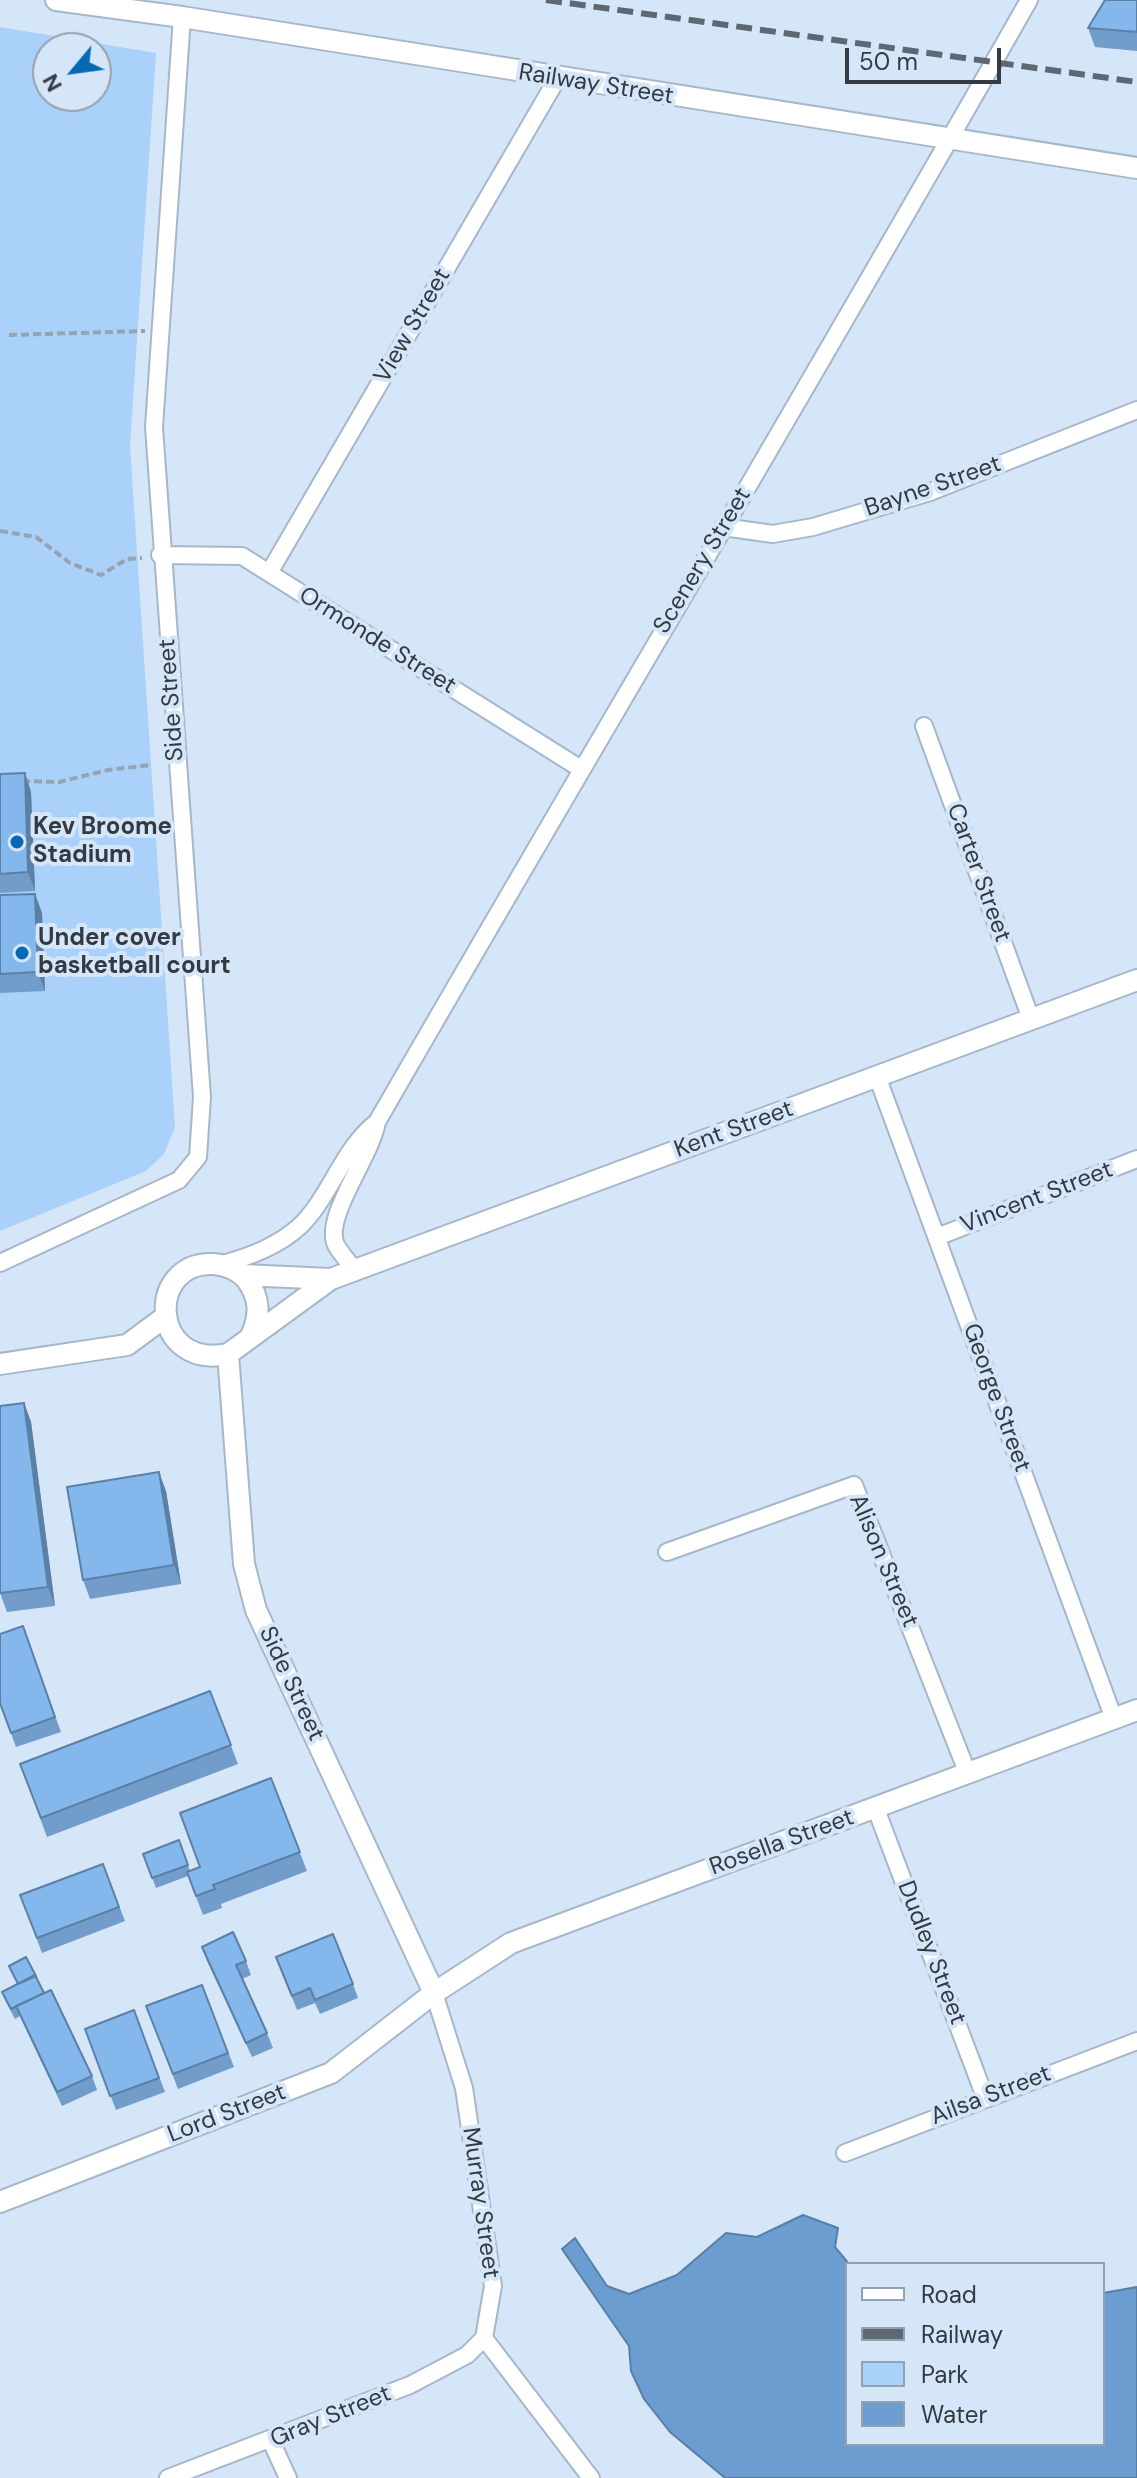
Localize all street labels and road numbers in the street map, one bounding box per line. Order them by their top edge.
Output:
street label: Railway Street [517,59,675,111]
street label: View Street [369,264,457,388]
street label: Bayne Street [861,450,1005,524]
street label: Scenery Street [648,483,758,639]
street label: Ormonde Street [293,581,461,701]
street label: Side Street [153,638,191,762]
street label: Carter Street [940,800,1016,946]
street label: Kent Street [671,1095,797,1165]
street label: Vincent Street [957,1156,1117,1240]
street label: George Street [956,1320,1036,1476]
street label: Alison Street [842,1490,924,1632]
street label: Side Street [252,1622,330,1746]
street label: Rosella Street [706,1804,858,1882]
street label: Dudley Street [890,1877,972,2029]
street label: Ailsa Street [927,2060,1055,2132]
street label: Lord Street [164,2078,290,2150]
street label: Murray Street [455,2126,505,2280]
street label: Gray Street [266,2380,396,2454]

